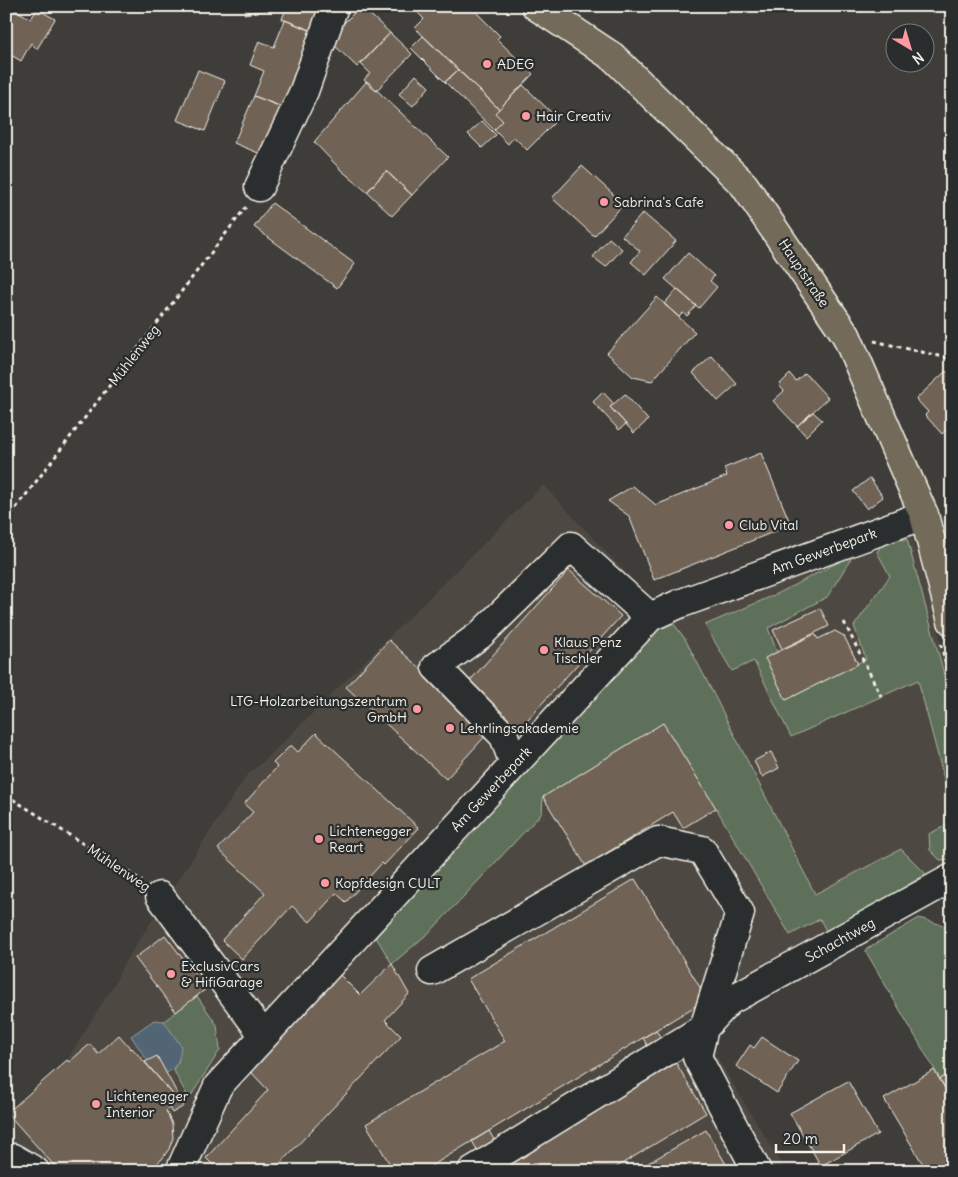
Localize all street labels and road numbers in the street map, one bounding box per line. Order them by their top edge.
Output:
street label: Hauptstraße [775,235,833,311]
street label: Mühlenweg [105,321,163,389]
street label: Am Gewerbepark [769,524,879,578]
street label: Am Gewerbepark [447,742,535,836]
street label: Mühlenweg [84,840,154,896]
street label: Schachtweg [802,913,878,967]

